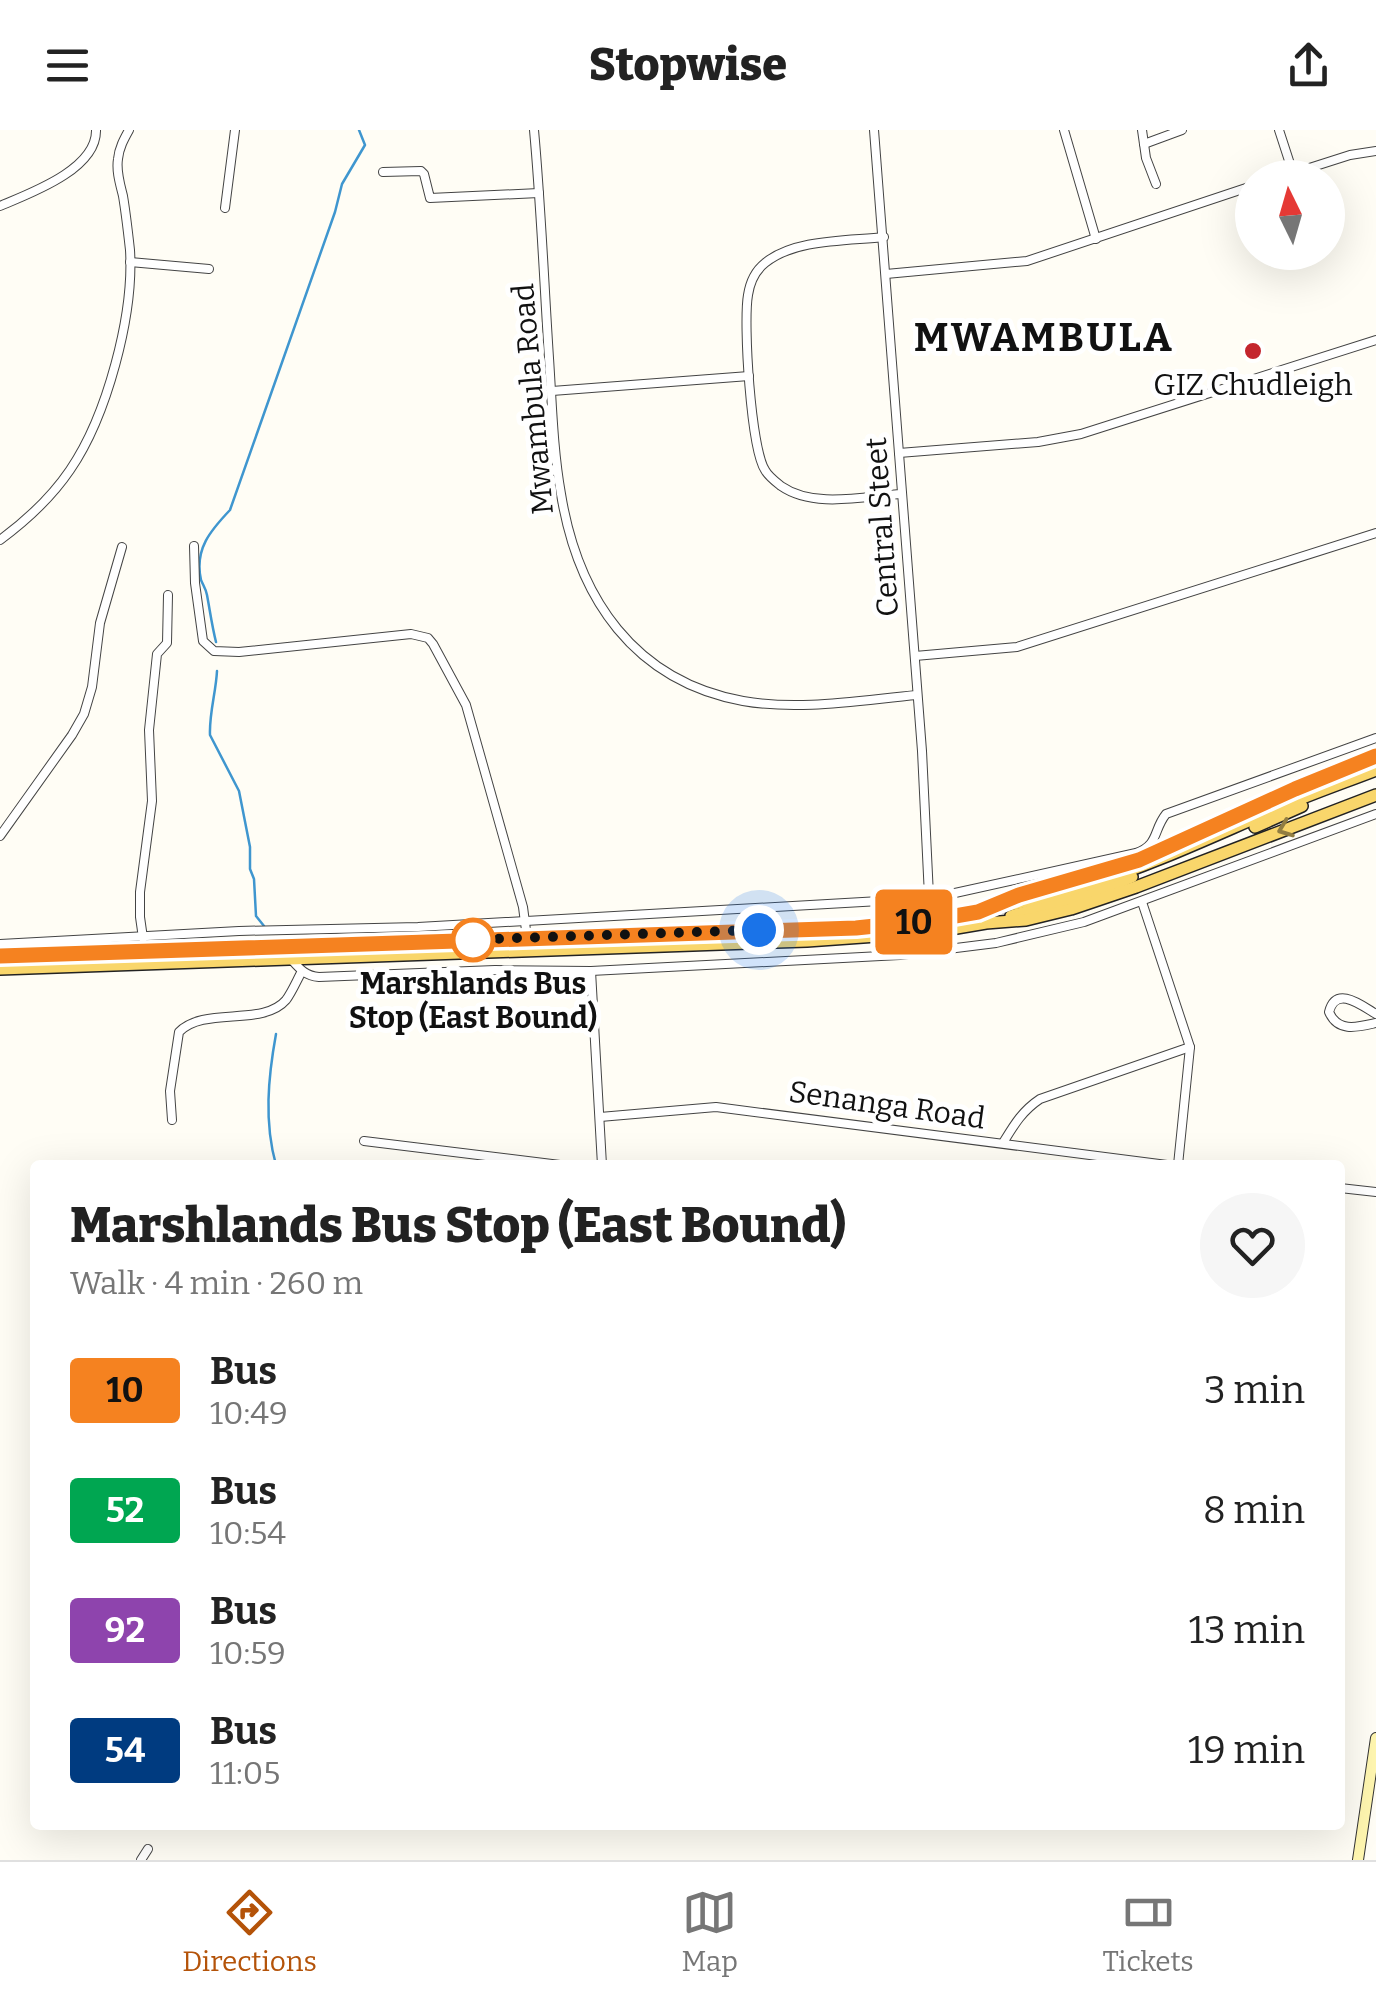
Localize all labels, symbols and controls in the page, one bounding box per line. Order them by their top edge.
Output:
icon: menu [40,38,95,93]
text: Stopwise [589,38,787,92]
icon: share [1281,38,1336,93]
north arrow [1235,160,1345,270]
map controls [1235,160,1345,270]
street label: Mwambula Road [505,282,561,516]
district label: MWAMBULA [914,314,1174,362]
marker: GIZ Chudleigh [1242,340,1264,362]
place label: GIZ Chudleigh [1153,367,1353,403]
street label: Central Steet [858,436,906,618]
one-way arrow [1277,818,1294,838]
line badge: 10 [869,890,959,954]
text: 10 [895,901,933,943]
your location [734,905,784,955]
marker: Marshlands Bus Stop (East Bound) [452,919,494,961]
place label: Marshlands Bus Stop (East Bound) [349,966,597,1036]
street label: Senanga Road [787,1073,988,1137]
button: heart [1200,1193,1305,1298]
text: Marshlands Bus Stop (East Bound) [70,1197,846,1255]
text: Walk · 4 min · 260 m [70,1264,363,1302]
text: Bus [210,1348,277,1394]
text: 3 min [1204,1367,1305,1413]
text: 10 [106,1369,144,1411]
text: 10:49 [210,1394,288,1432]
text: Bus [210,1468,277,1514]
text: 8 min [1203,1487,1305,1533]
text: 52 [106,1489,144,1531]
text: 10:54 [210,1514,286,1552]
text: Bus [210,1588,277,1634]
text: 13 min [1189,1607,1305,1653]
text: 92 [105,1609,145,1651]
text: 10:59 [210,1634,286,1672]
text: Bus [210,1708,277,1754]
text: 19 min [1188,1727,1305,1773]
text: 54 [105,1729,145,1771]
text: 11:05 [210,1754,280,1792]
tab: Directions [182,1885,317,1978]
tab: Map [681,1885,738,1978]
tab: Tickets [1102,1885,1194,1978]

